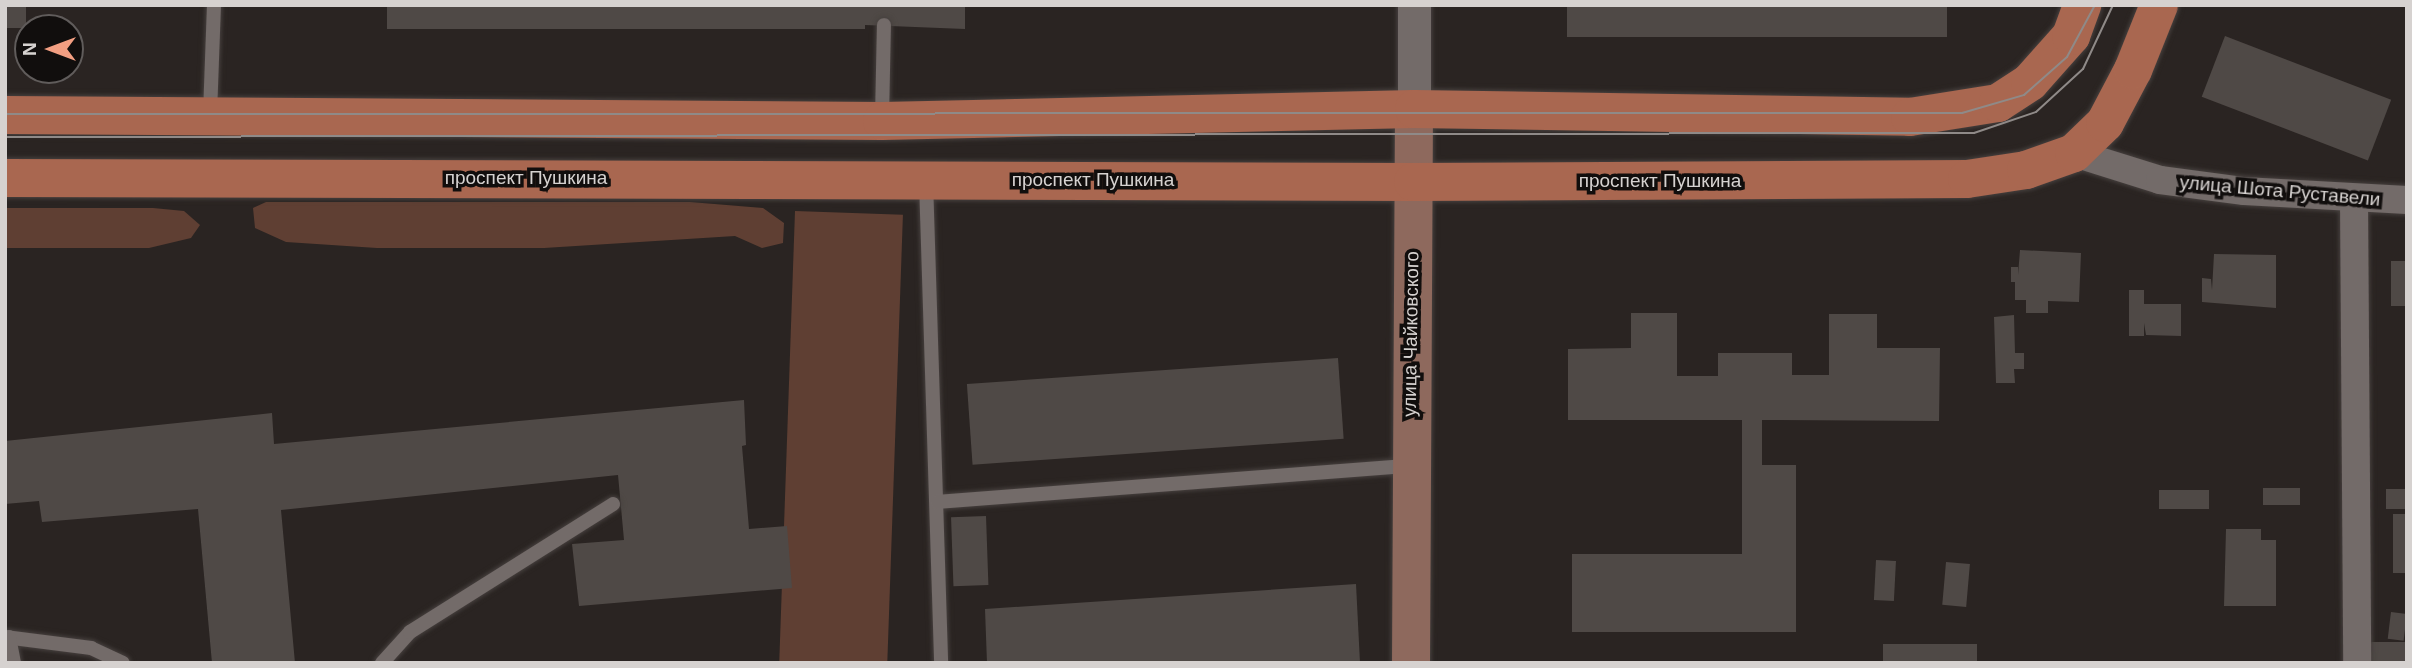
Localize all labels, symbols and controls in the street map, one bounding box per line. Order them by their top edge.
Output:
north arrow [14,14,84,84]
text: N [19,42,40,56]
street label: проспект Пушкина [445,167,607,189]
street label: проспект Пушкина [1012,169,1174,191]
street label: проспект Пушкина [1579,170,1741,192]
street label: улица Шота Руставели [2179,171,2381,211]
street label: улица Чайковского [1398,251,1424,417]

